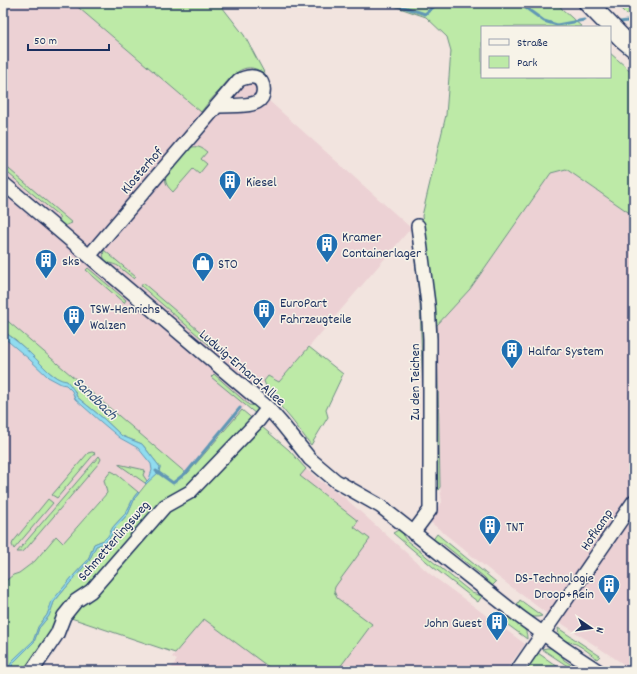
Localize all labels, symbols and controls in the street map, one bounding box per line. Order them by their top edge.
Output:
scale bar [28,26,109,52]
legend [481,26,611,78]
text: 50 m [34,33,57,50]
text: Straße [517,35,548,52]
text: Park [517,55,538,72]
street label: Klosterhof [117,143,169,199]
building icon: Kiesel [217,168,243,201]
place label: Kiesel [246,173,277,193]
place label: Kramer Containerlager [342,228,422,264]
building icon: Kramer Containerlager [314,231,340,264]
building icon: sks [33,247,59,280]
shop icon: STO [190,250,216,283]
place label: sks [62,252,80,272]
place label: STO [218,255,238,275]
place label: EuroPart Fahrzeugteile [280,294,351,330]
building icon: EuroPart Fahrzeugteile [251,297,277,330]
place label: TSW-Henrichs Walzen [90,300,160,336]
building icon: TSW-Henrichs Walzen [61,303,87,336]
street label: Ludwig-Erhard-Allee [194,325,289,412]
building icon: Halfar System [499,337,525,370]
place label: Halfar System [528,342,604,362]
street label: Zu den Teichen [406,344,426,420]
water label: Sandbach [68,373,123,427]
street label: Schmetterlingsweg [74,496,155,586]
street label: Hofkamp [576,505,619,555]
building icon: TNT [477,513,503,546]
place label: TNT [506,518,525,538]
place label: DS-Technologie Droop+Rein [515,569,594,605]
building icon: DS-Technologie Droop+Rein [596,572,622,605]
north arrow [571,608,611,648]
building icon: John Guest [484,609,510,642]
place label: John Guest [424,614,482,634]
text: N [590,625,607,635]

